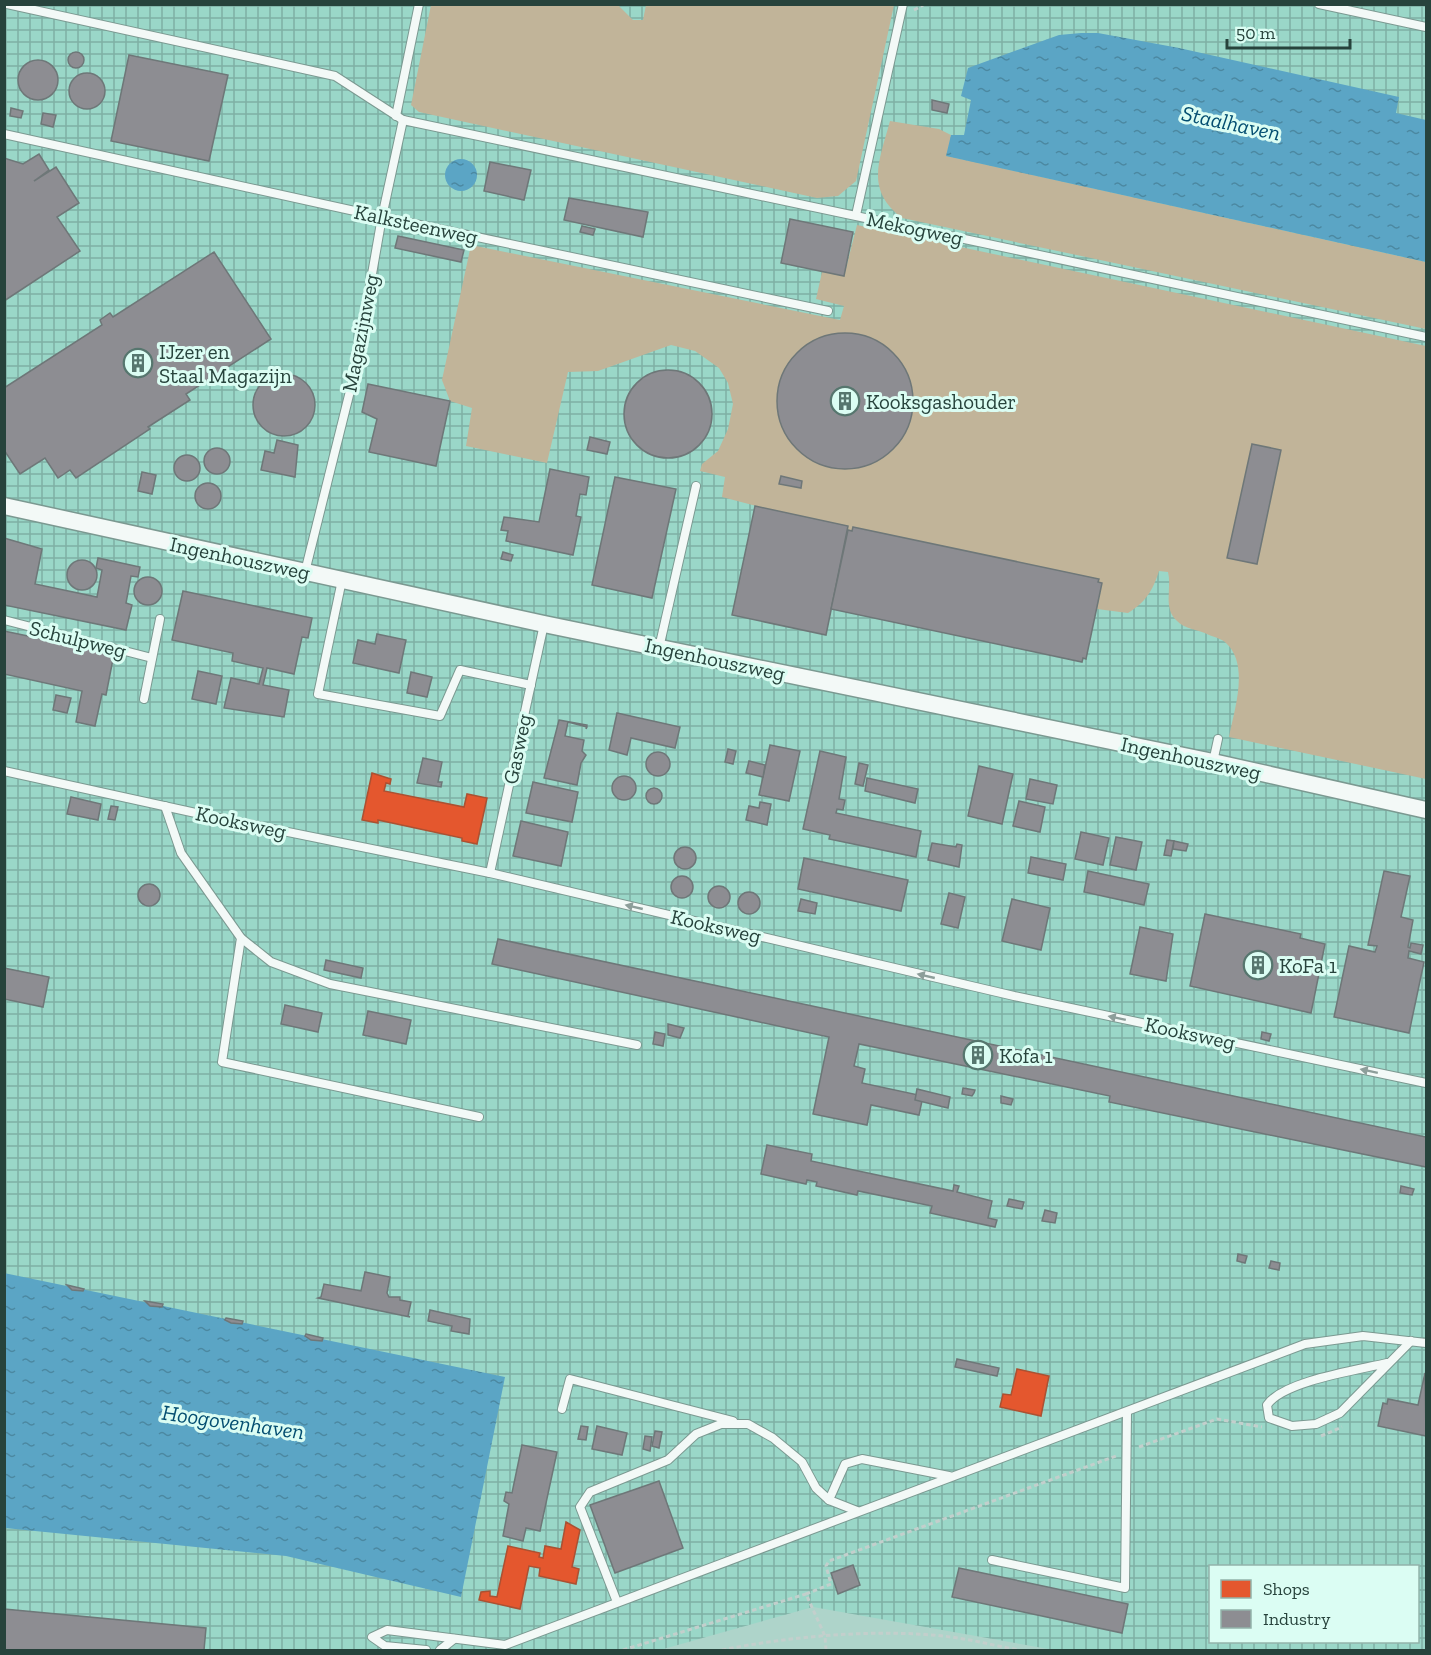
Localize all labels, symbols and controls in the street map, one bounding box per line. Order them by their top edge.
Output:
scale bar [1227,12,1350,50]
text: 50 m [1236,22,1276,44]
water label: Staalhaven [1179,99,1283,147]
street label: Kalksteenweg [352,199,481,249]
street label: Mekogweg [864,206,966,251]
street label: Magazijnweg [336,271,385,394]
place label: IJzer en Staal Magazijn [159,339,292,389]
building icon: IJzer en Staal Magazijn [122,347,154,379]
building icon: Kooksgashouder [829,385,861,417]
place label: Kooksgashouder [866,389,1016,414]
street label: Ingenhouszweg [168,531,313,585]
street label: Schulpweg [27,615,129,663]
street label: Ingenhouszweg [643,632,788,686]
street label: Gasweg [497,711,537,786]
street label: Ingenhouszweg [1119,731,1264,785]
street label: Kooksweg [193,800,289,844]
one-way arrow [625,902,644,911]
street label: Kooksweg [668,903,764,949]
building icon: KoFa 1 [1242,949,1274,981]
place label: KoFa 1 [1279,953,1337,978]
one-way arrow [917,970,936,980]
street label: Kooksweg [1142,1011,1238,1055]
one-way arrow [1107,1013,1126,1022]
building icon: Kofa 1 [962,1039,994,1071]
place label: Kofa 1 [999,1043,1053,1068]
one-way arrow [1360,1066,1379,1075]
water label: Hoogovenhaven [160,1399,306,1445]
legend [1209,1565,1419,1643]
text: Shops [1263,1578,1310,1600]
text: Industry [1263,1608,1331,1630]

